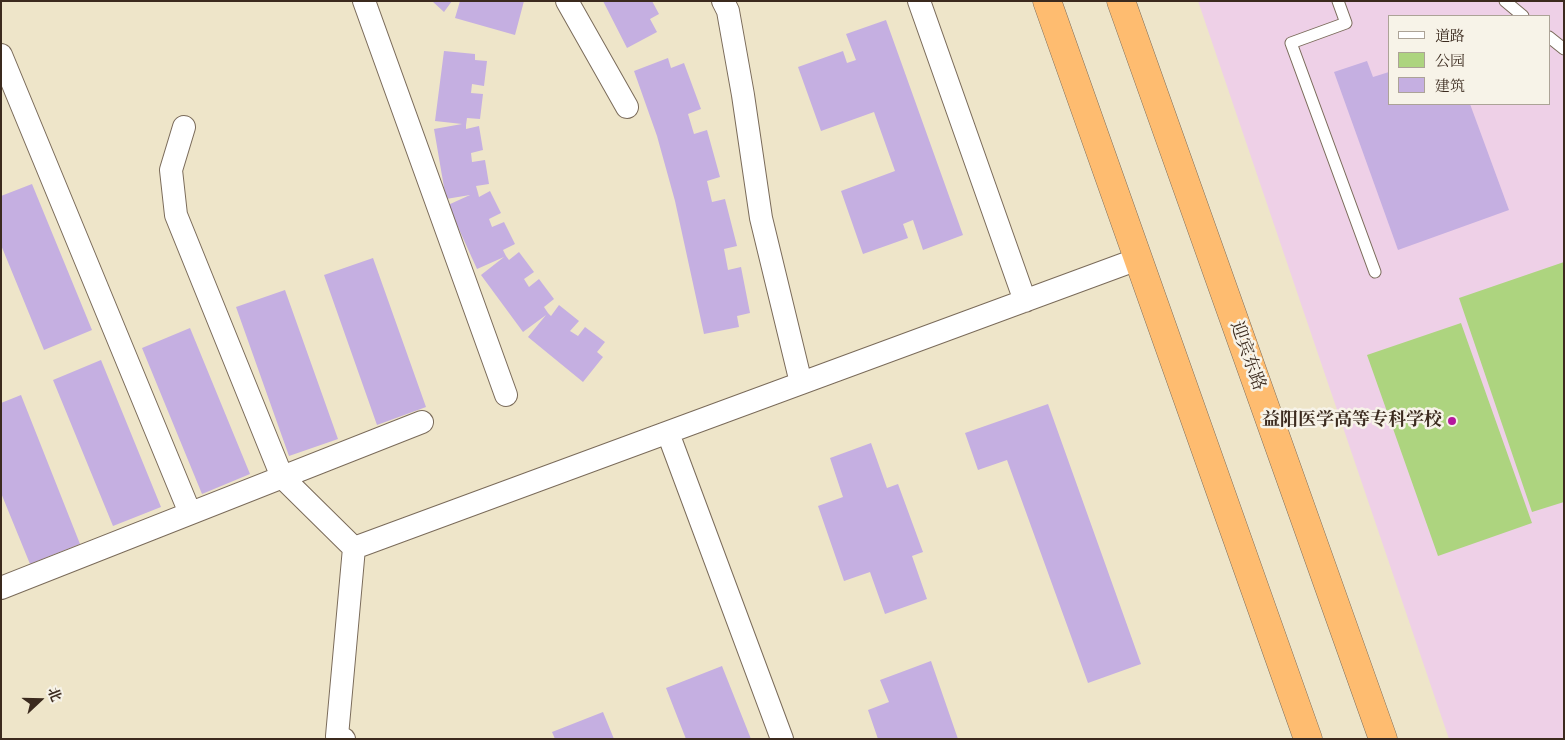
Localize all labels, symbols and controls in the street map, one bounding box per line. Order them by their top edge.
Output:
legend [1388,15,1550,105]
text: 道路 [1435,27,1465,46]
text: 公园 [1435,52,1465,71]
text: 建筑 [1435,77,1465,96]
street label: 迎宾东路 [1225,318,1269,394]
place label: 益阳医学高等专科学校 [1262,410,1442,432]
marker: 益阳医学高等专科学校 [1446,415,1458,427]
north arrow [15,675,65,725]
text: 北 [43,685,65,704]

